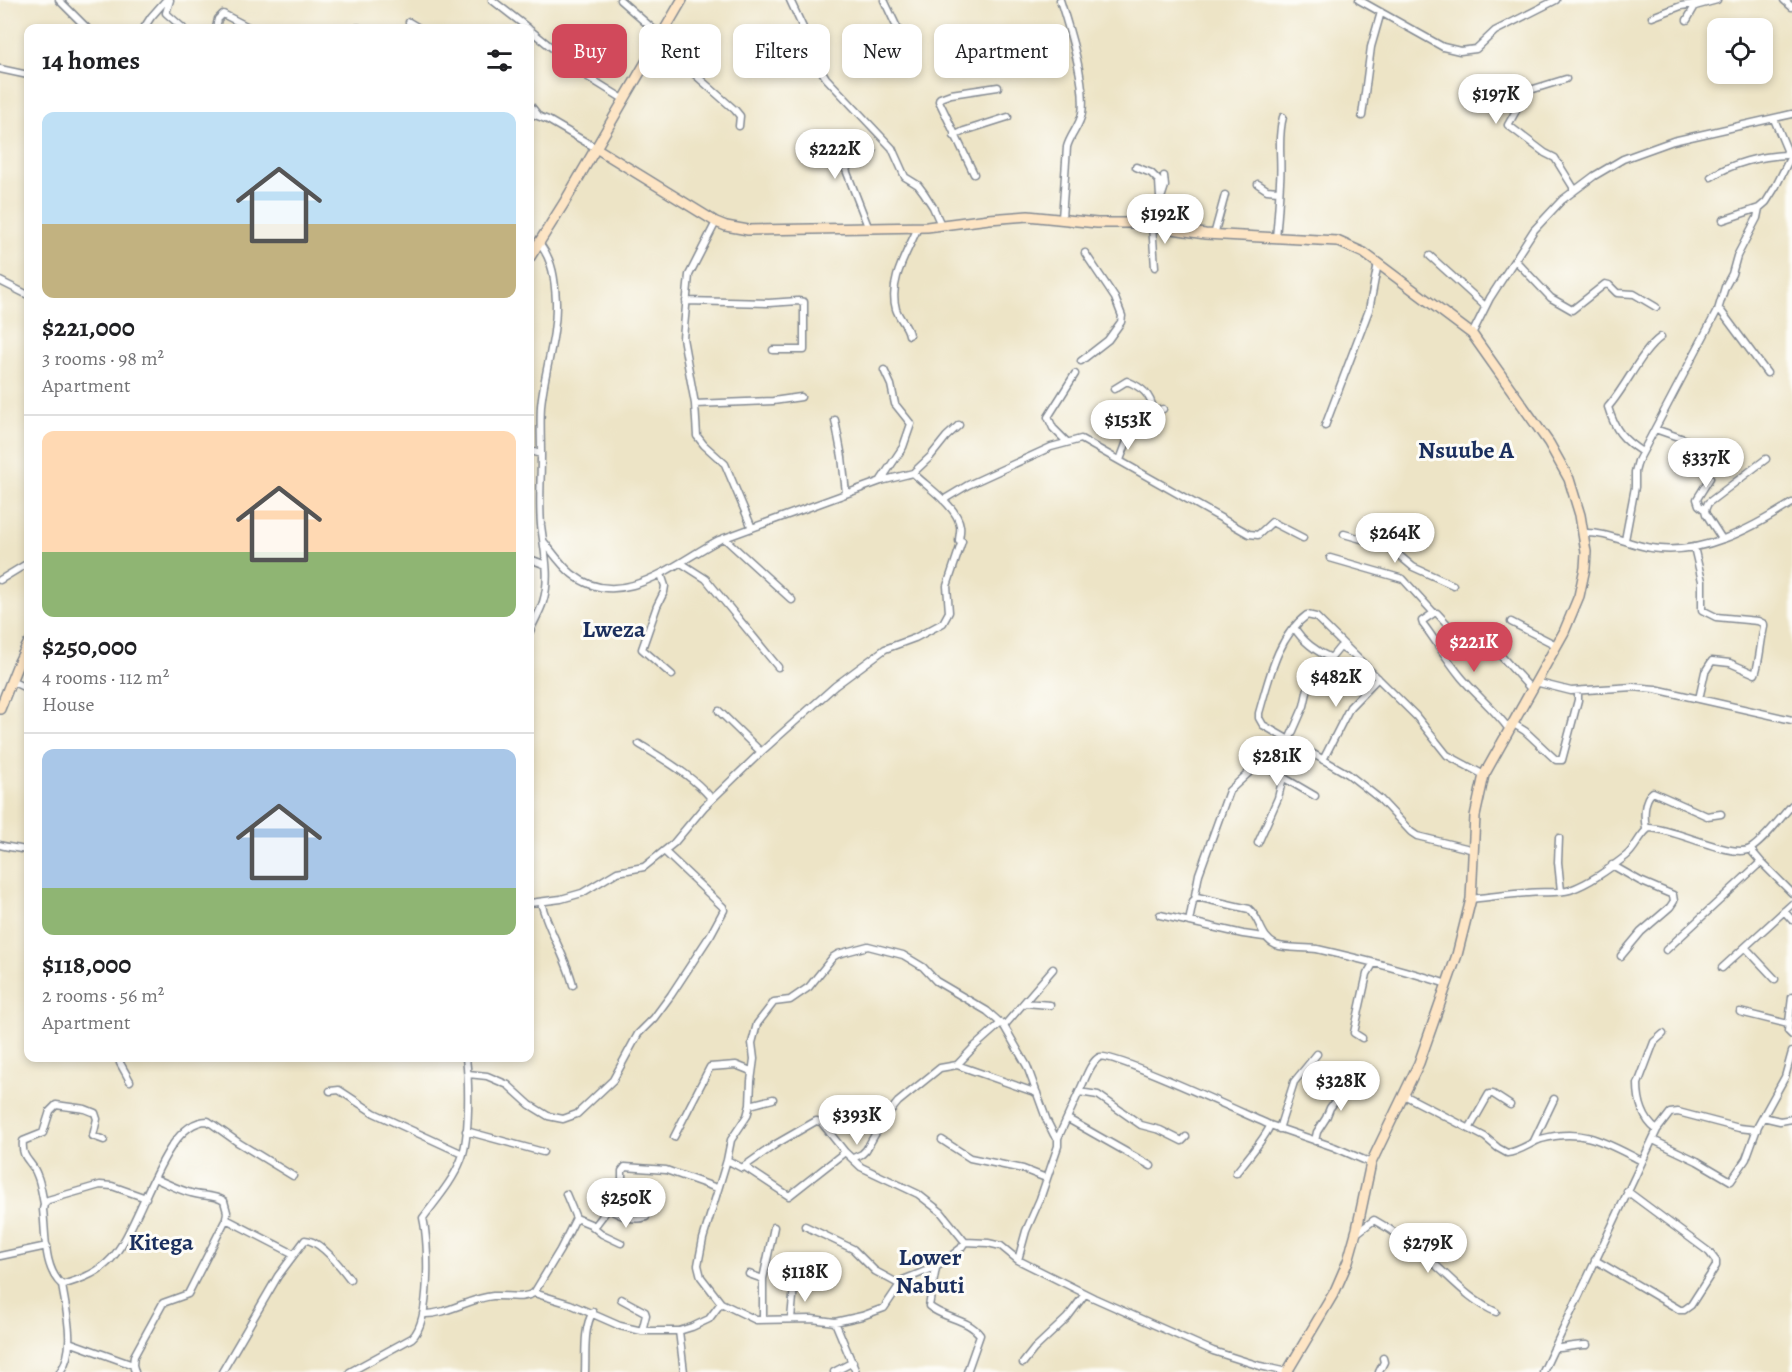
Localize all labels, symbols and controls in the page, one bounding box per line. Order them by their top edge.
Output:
map controls [1707,18,1773,84]
button: locate [1707,18,1773,84]
chip: Buy [552,24,627,78]
chip: Rent [639,24,721,78]
chip: Filters [733,24,830,78]
chip: New [842,24,922,78]
chip: Apartment [934,24,1069,78]
text: 14 homes [42,43,140,78]
icon: filters [483,44,516,77]
pin: $197K [1454,74,1538,125]
text: $197K [1472,80,1520,107]
pin: $222K [793,129,877,180]
text: $222K [809,135,861,162]
icon: home [225,151,333,259]
pin: $192K [1123,194,1207,245]
text: $192K [1141,200,1189,227]
text: $221,000 [42,310,135,345]
text: 3 rooms · 98 m² [42,345,164,372]
text: Apartment [42,372,131,399]
pin: $153K [1086,400,1170,451]
text: $153K [1105,406,1151,433]
district label: Nsuube A [1418,434,1515,466]
pin: $337K [1664,438,1748,489]
text: $337K [1682,444,1730,471]
icon: home [225,470,333,578]
pin: $264K [1353,513,1437,564]
text: $264K [1370,519,1420,546]
district label: Lweza [582,613,646,645]
pin: $221K [1432,622,1516,673]
text: $221K [1450,628,1498,655]
text: $250,000 [42,629,137,664]
pin: $482K [1294,657,1378,708]
text: $482K [1310,663,1362,690]
text: 4 rooms · 112 m² [42,664,169,691]
text: House [42,691,94,718]
pin: $281K [1235,736,1319,787]
text: $281K [1253,742,1301,769]
icon: home [225,788,333,896]
text: $118,000 [42,947,131,982]
text: 2 rooms · 56 m² [42,982,164,1009]
text: Apartment [42,1009,131,1036]
pin: $328K [1299,1061,1383,1112]
text: $328K [1316,1067,1366,1094]
pin: $393K [815,1095,899,1146]
text: $393K [833,1101,881,1128]
pin: $250K [584,1178,668,1229]
text: $250K [601,1184,651,1211]
pin: $279K [1386,1223,1470,1274]
district label: Kitega [128,1226,194,1258]
text: $279K [1403,1229,1453,1256]
district label: Lower Nabuti [895,1241,965,1301]
pin: $118K [763,1252,847,1303]
text: $118K [782,1258,828,1285]

